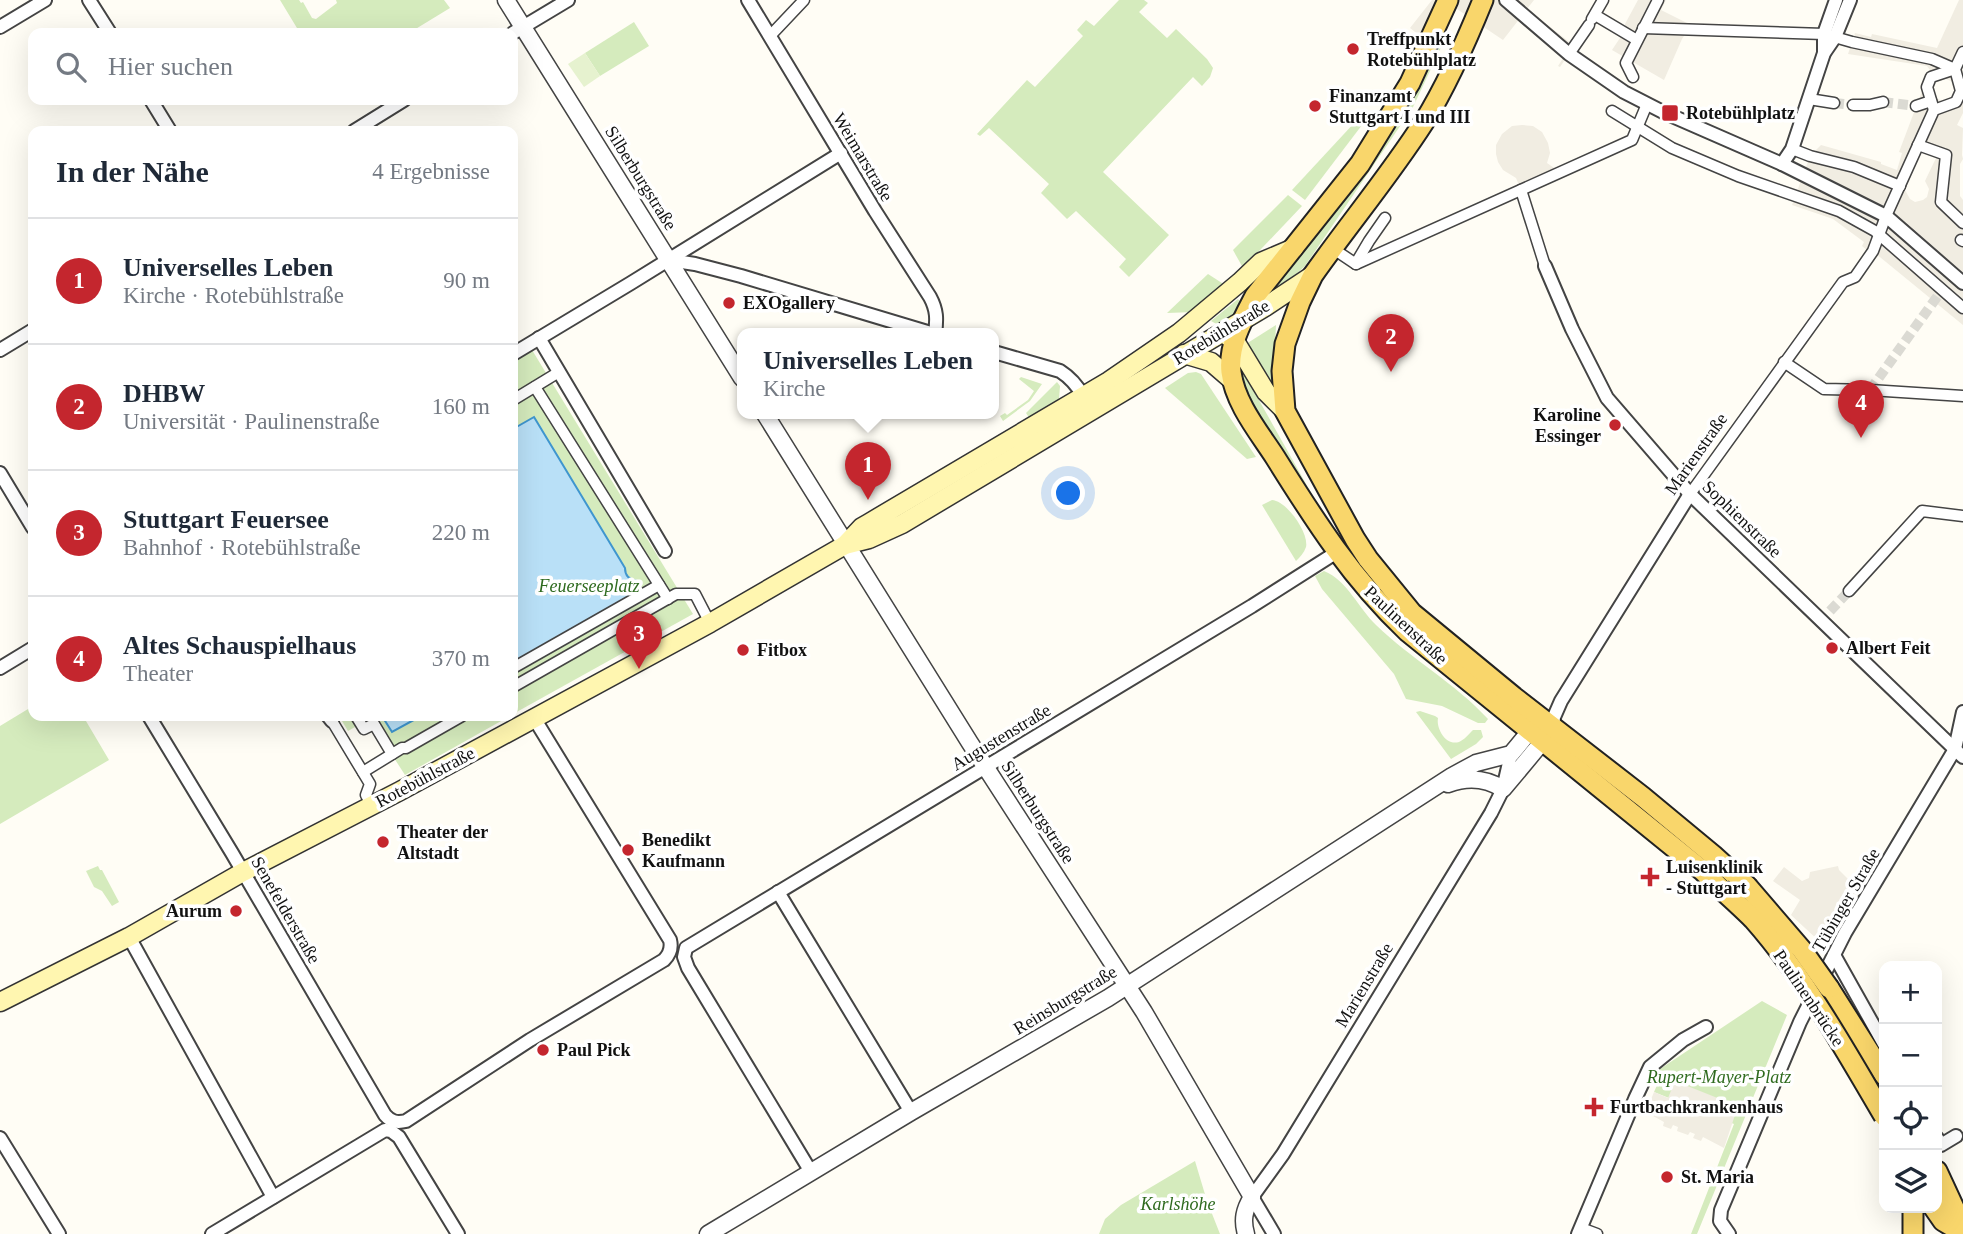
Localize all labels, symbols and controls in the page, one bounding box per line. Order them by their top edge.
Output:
search box [28,28,518,105]
place label: Treffpunkt Rotebühlplatz [1367,29,1476,70]
marker: Treffpunkt Rotebühlplatz [1345,41,1361,57]
icon: search [52,48,90,86]
text: Hier suchen [108,52,233,81]
place label: Finanzamt Stuttgart I und III [1329,86,1471,127]
marker: Finanzamt Stuttgart I und III [1307,98,1323,114]
marker: Rotebühlplatz [1660,103,1680,123]
place label: Rotebühlplatz [1686,103,1795,123]
street label: Weimarstraße [829,109,897,205]
street label: Silberburgstraße [601,122,681,234]
text: In der Nähe [56,155,209,188]
text: 4 Ergebnisse [372,159,490,184]
text: Universelles Leben [123,253,333,282]
text: 1 [73,268,85,293]
text: 90 m [443,268,490,293]
text: Kirche · Rotebühlstraße [123,283,344,308]
place label: EXOgallery [743,293,835,313]
marker: EXOgallery [721,295,737,311]
street label: Rotebühlstraße [1169,295,1273,369]
pin: 2 [1368,314,1414,372]
popup [737,328,999,419]
text: Universelles Leben [763,346,973,375]
text: Kirche [763,376,826,401]
text: DHBW [123,379,205,408]
pin: 4 [1838,380,1884,438]
text: 2 [73,394,85,419]
text: 160 m [432,394,490,419]
place label: Karoline Essinger [1533,405,1601,446]
text: Universität · Paulinenstraße [123,409,380,434]
street label: Marienstraße [1661,409,1731,499]
marker: Karoline Essinger [1607,417,1623,433]
pin: 1 [845,442,891,500]
your location [1051,476,1085,510]
street label: Sophienstraße [1698,476,1786,562]
text: Stuttgart Feuersee [123,505,329,534]
text: 3 [73,520,85,545]
text: 220 m [432,520,490,545]
text: Bahnhof · Rotebühlstraße [123,535,361,560]
park label: Feuerseeplatz [538,576,639,596]
street label: Paulinenstraße [1360,582,1452,668]
pin: 3 [616,611,662,669]
text: Altes Schauspielhaus [123,631,356,660]
place label: Albert Feit [1846,638,1930,658]
place label: Fitbox [757,640,807,660]
marker: Albert Feit [1824,640,1840,656]
marker: Fitbox [735,642,751,658]
text: 4 [73,646,85,671]
text: 370 m [432,646,490,671]
text: Theater [123,661,193,686]
street label: Augustenstraße [948,700,1054,774]
street label: Rotebühlstraße [372,743,478,811]
street label: Silberburgstraße [997,757,1079,867]
place label: Theater der Altstadt [397,822,488,863]
place label: Benedikt Kaufmann [642,830,725,871]
marker: Theater der Altstadt [375,834,391,850]
marker: Benedikt Kaufmann [620,842,636,858]
street label: Tübinger Straße [1808,845,1884,955]
street label: Senefelderstraße [247,853,325,967]
place label: Luisenklinik - Stuttgart [1666,857,1763,898]
marker: Luisenklinik - Stuttgart [1640,867,1660,887]
place label: Aurum [166,901,222,921]
marker: Aurum [228,903,244,919]
street label: Marienstraße [1331,939,1397,1031]
street label: Paulinenbrücke [1769,946,1849,1050]
street label: Reinsburgstraße [1010,961,1120,1039]
map controls [1879,961,1942,1213]
button: + [1879,961,1942,1024]
button: − [1879,1024,1942,1087]
place label: Paul Pick [557,1040,631,1060]
marker: Paul Pick [535,1042,551,1058]
park label: Rupert-Mayer-Platz [1646,1067,1791,1087]
button: locate [1879,1087,1942,1150]
marker: Furtbachkrankenhaus [1584,1097,1604,1117]
place label: Furtbachkrankenhaus [1610,1097,1783,1117]
button: layers [1879,1150,1942,1213]
place label: St. Maria [1681,1167,1754,1187]
marker: St. Maria [1659,1169,1675,1185]
park label: Karlshöhe [1139,1194,1216,1214]

